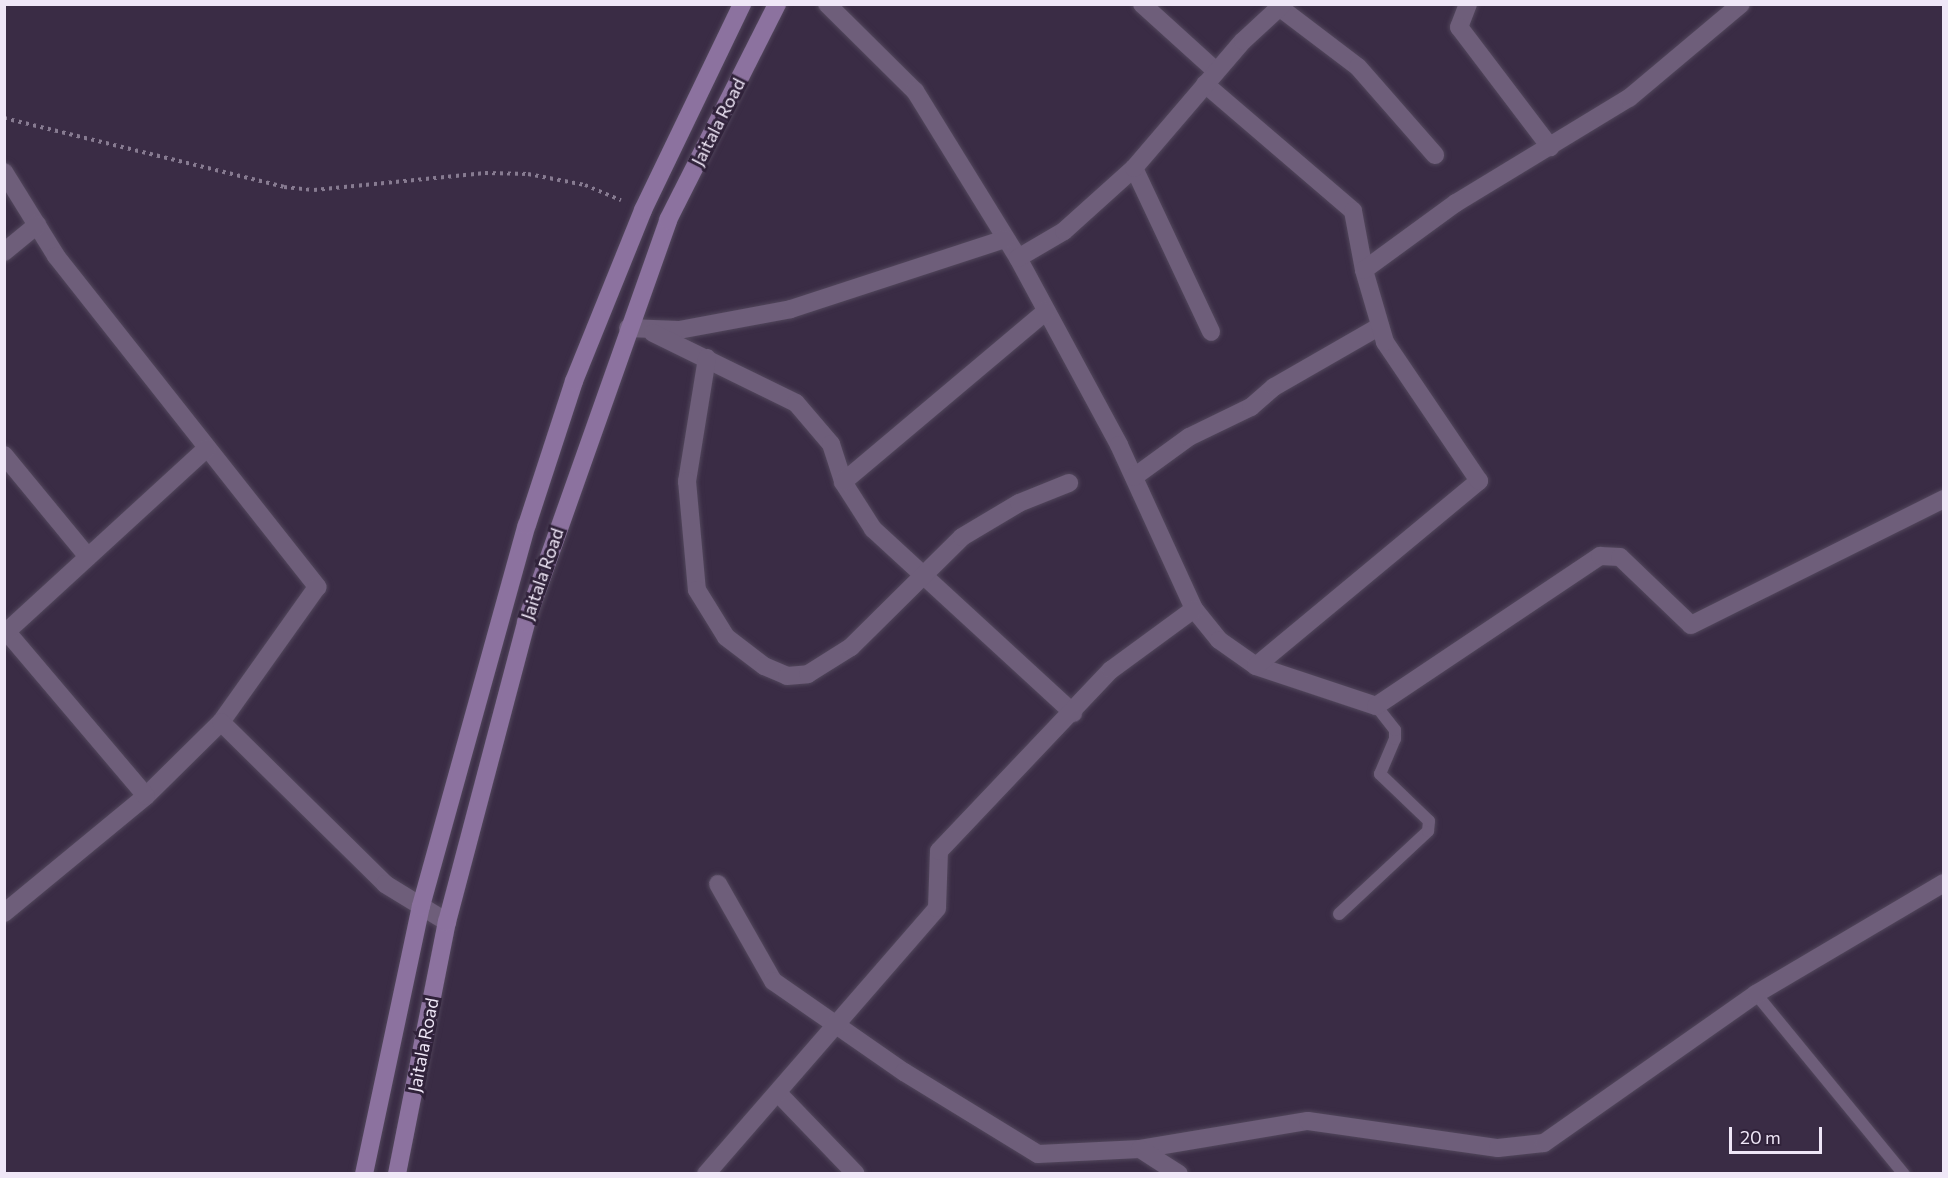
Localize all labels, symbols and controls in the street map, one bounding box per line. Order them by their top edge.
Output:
street label: Jaitala Road [687,75,749,169]
street label: Jaitala Road [516,525,568,623]
street label: Jaitala Road [403,996,443,1094]
scale bar [1732,1115,1825,1153]
text: 20 m [1740,1126,1781,1148]

